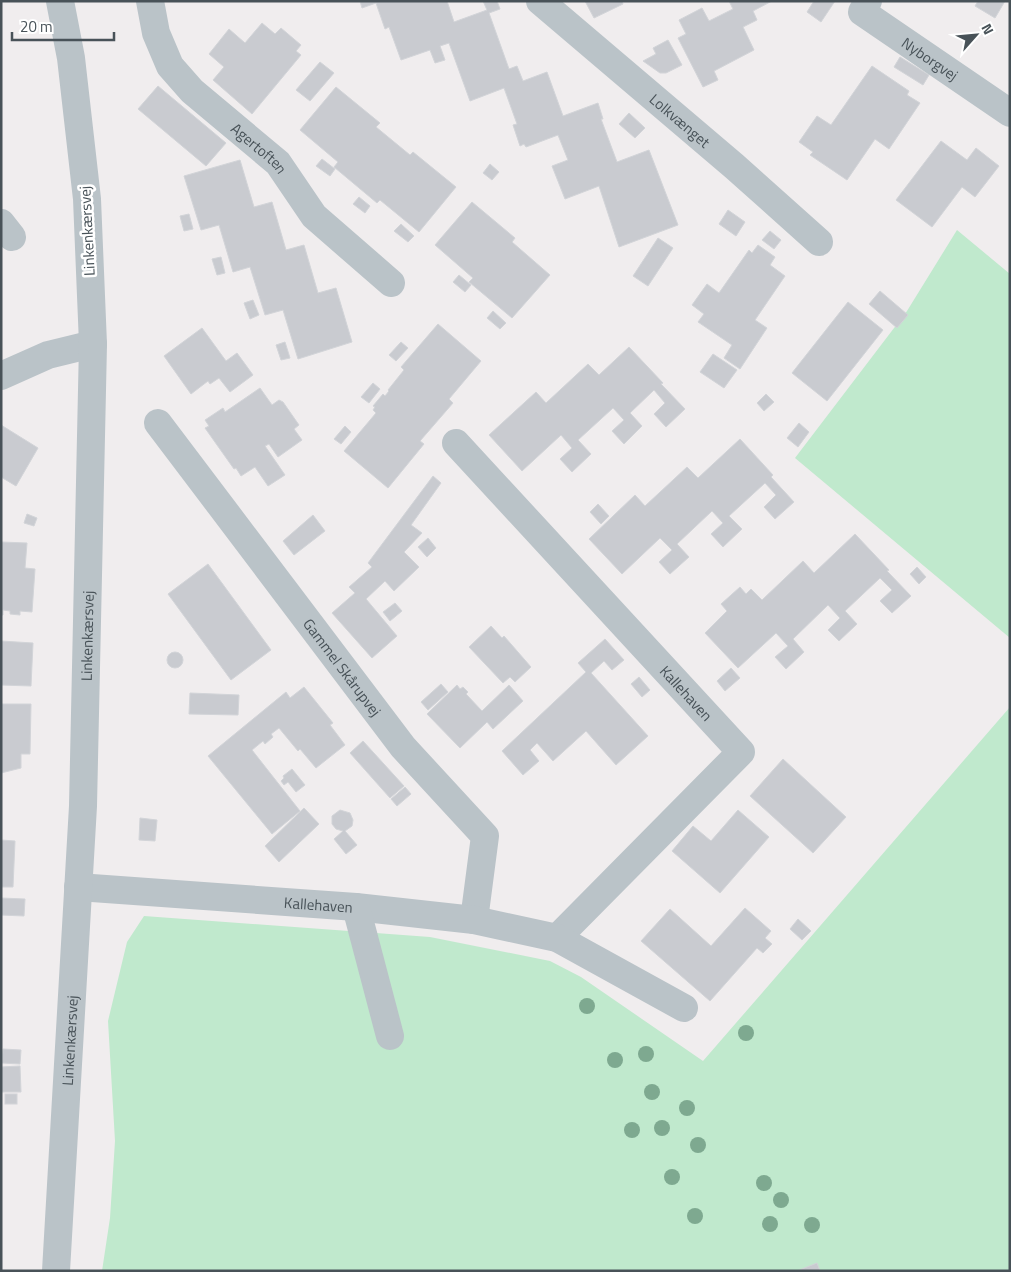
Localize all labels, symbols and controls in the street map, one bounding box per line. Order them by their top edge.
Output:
scale bar [12,10,115,42]
north arrow [951,10,1001,60]
text: 20 m [20,15,53,38]
text: N [976,20,1000,38]
street label: Nyborgvej [897,31,963,86]
street label: Lolkvænget [645,88,716,153]
street label: Agertoften [226,117,293,178]
street label: Linkenkærsvej [73,185,101,277]
street label: Linkenkærsvej [74,590,99,681]
street label: Gammel Skårupvej [298,613,387,721]
street label: Kallehaven [655,660,718,726]
street label: Kallehaven [283,890,354,918]
street label: Linkenkærsvej [55,995,83,1086]

